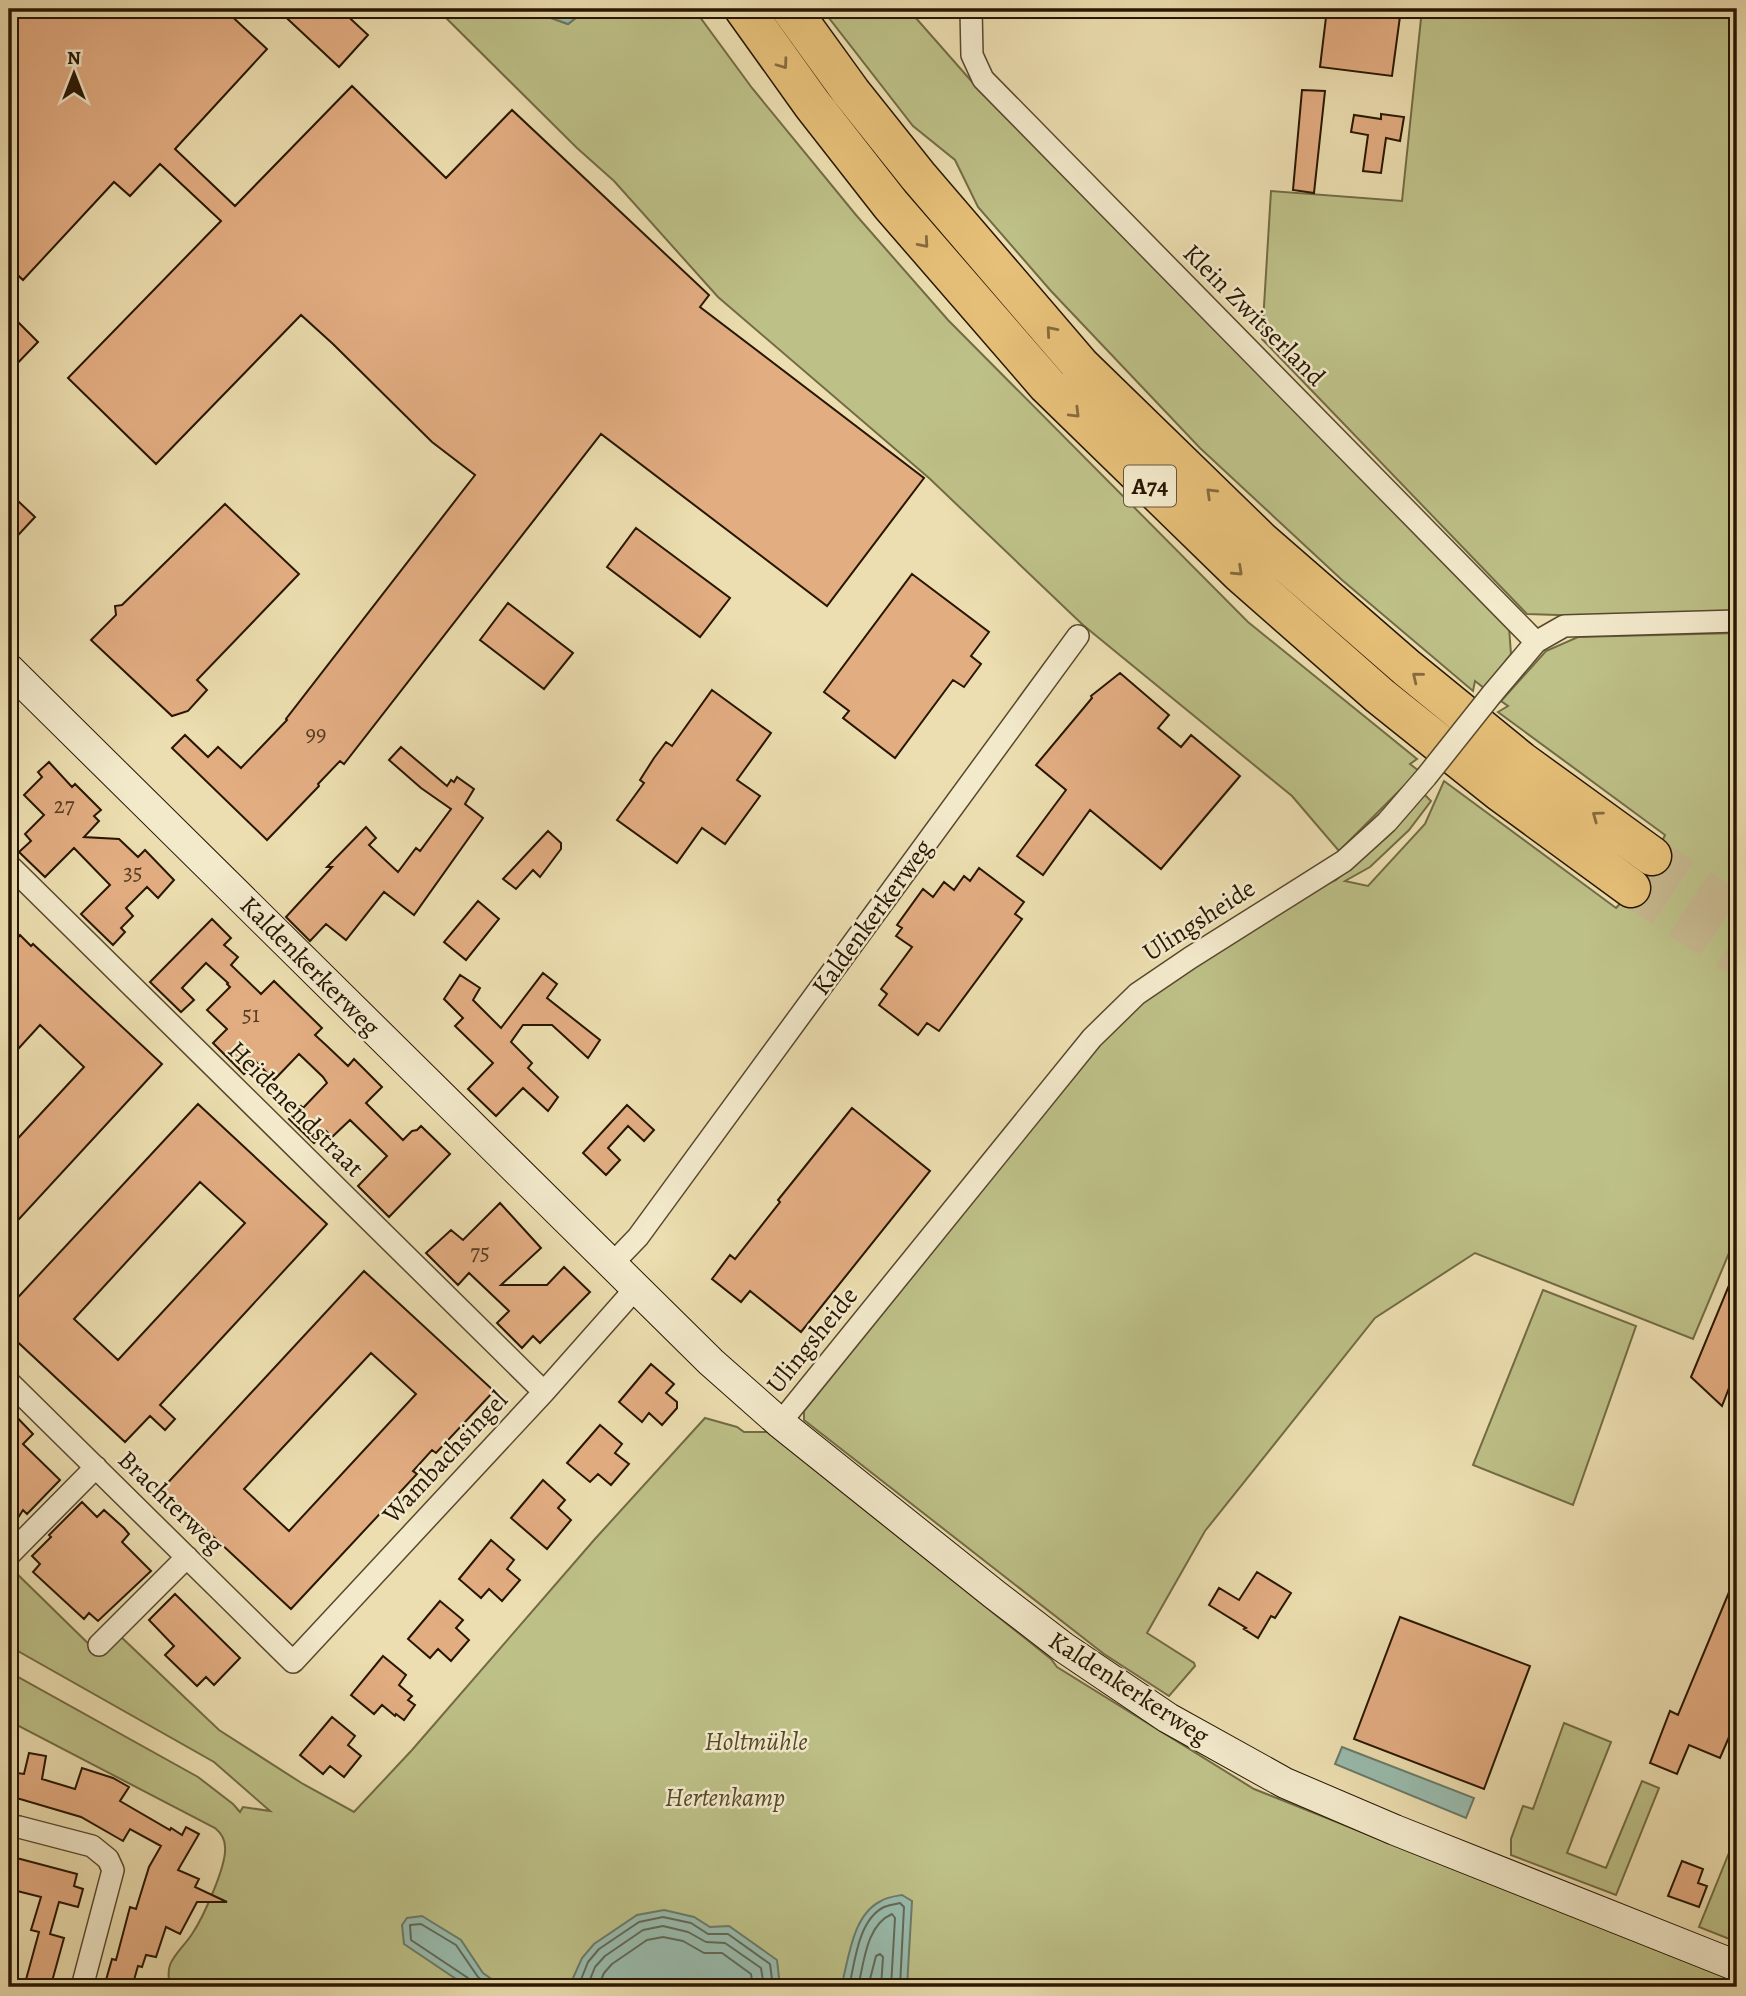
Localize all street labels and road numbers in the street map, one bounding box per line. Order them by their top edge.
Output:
street label: Klein Zwitserland [1175,236,1333,394]
road number: A74 [1124,466,1176,506]
street label: Kaldenkerkerweg [803,832,941,1002]
street label: Ulingsheide [1136,871,1262,969]
street label: Kaldenkerkerweg [232,888,388,1044]
street label: Heidenendstraat [220,1033,372,1185]
street label: Ulingsheide [758,1279,866,1401]
street label: Wambachsingel [374,1383,515,1532]
street label: Brachterweg [110,1443,232,1561]
street label: Kaldenkerkerweg [1042,1623,1216,1753]

